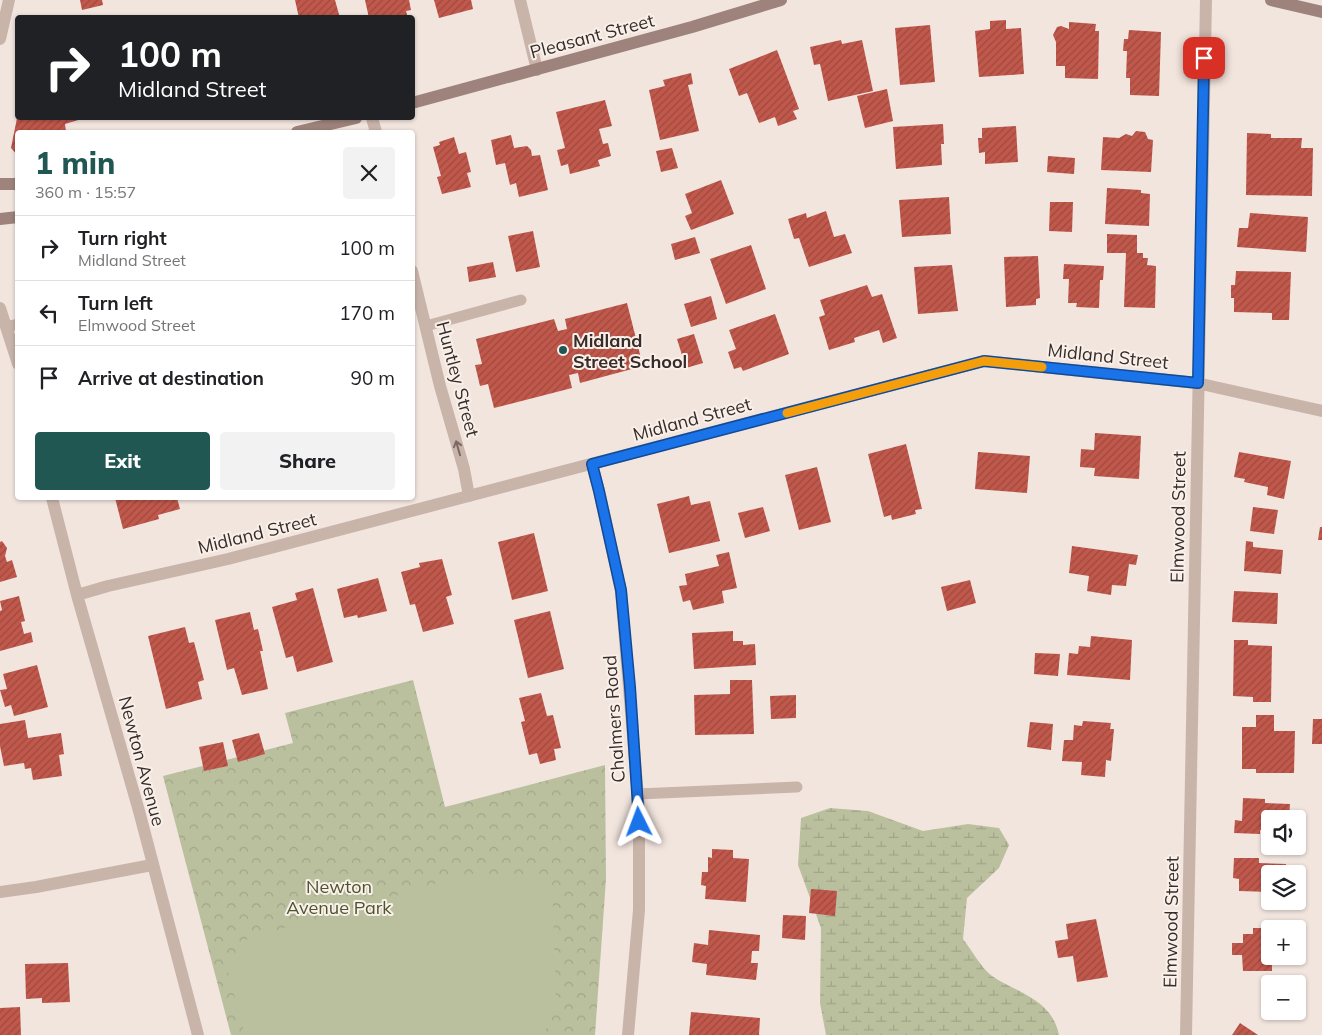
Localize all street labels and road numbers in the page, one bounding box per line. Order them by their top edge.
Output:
street label: Pleasant Street [527,8,657,64]
street label: Huntley Street [431,319,485,439]
street label: Midland Street [1046,338,1170,374]
street label: Midland Street [630,392,754,446]
street label: Elmwood Street [1165,451,1191,583]
street label: Midland Street [195,507,319,559]
street label: Chalmers Road [598,654,630,784]
street label: Newton Avenue [114,694,170,828]
street label: Elmwood Street [1158,856,1184,988]

